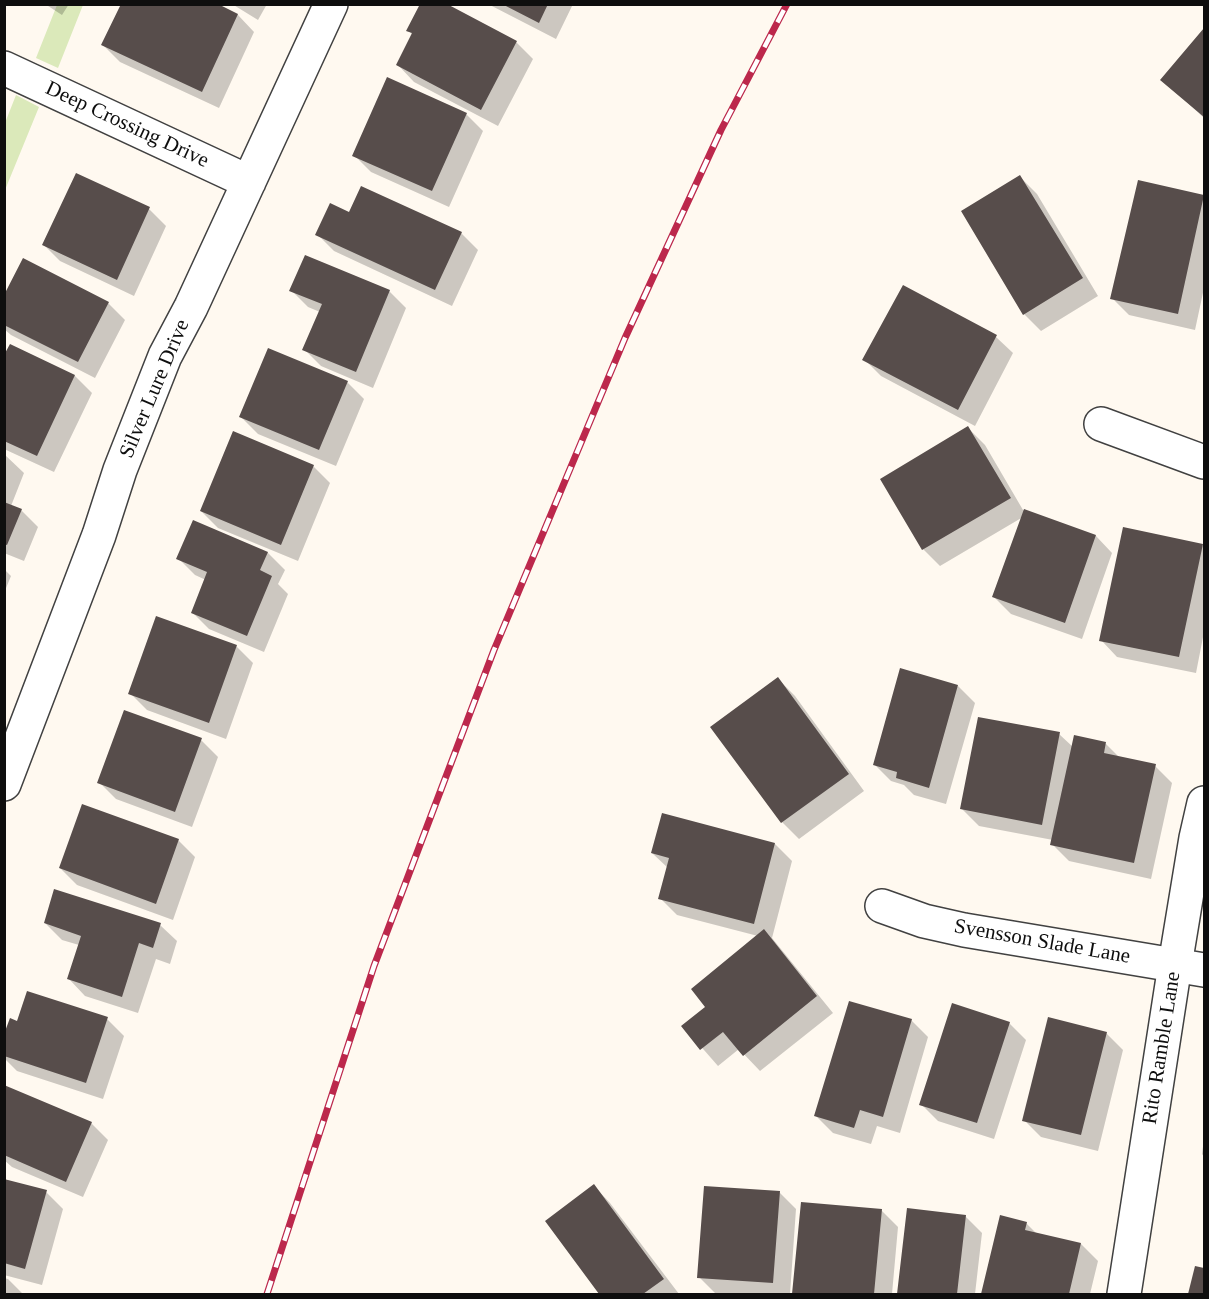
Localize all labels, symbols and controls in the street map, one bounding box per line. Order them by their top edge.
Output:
street label: Deep Crossing Drive [41,76,213,174]
street label: Silver Lure Drive [114,316,196,462]
street label: Svensson Slade Lane [952,914,1132,970]
street label: Rito Ramble Lane [1138,970,1186,1126]

